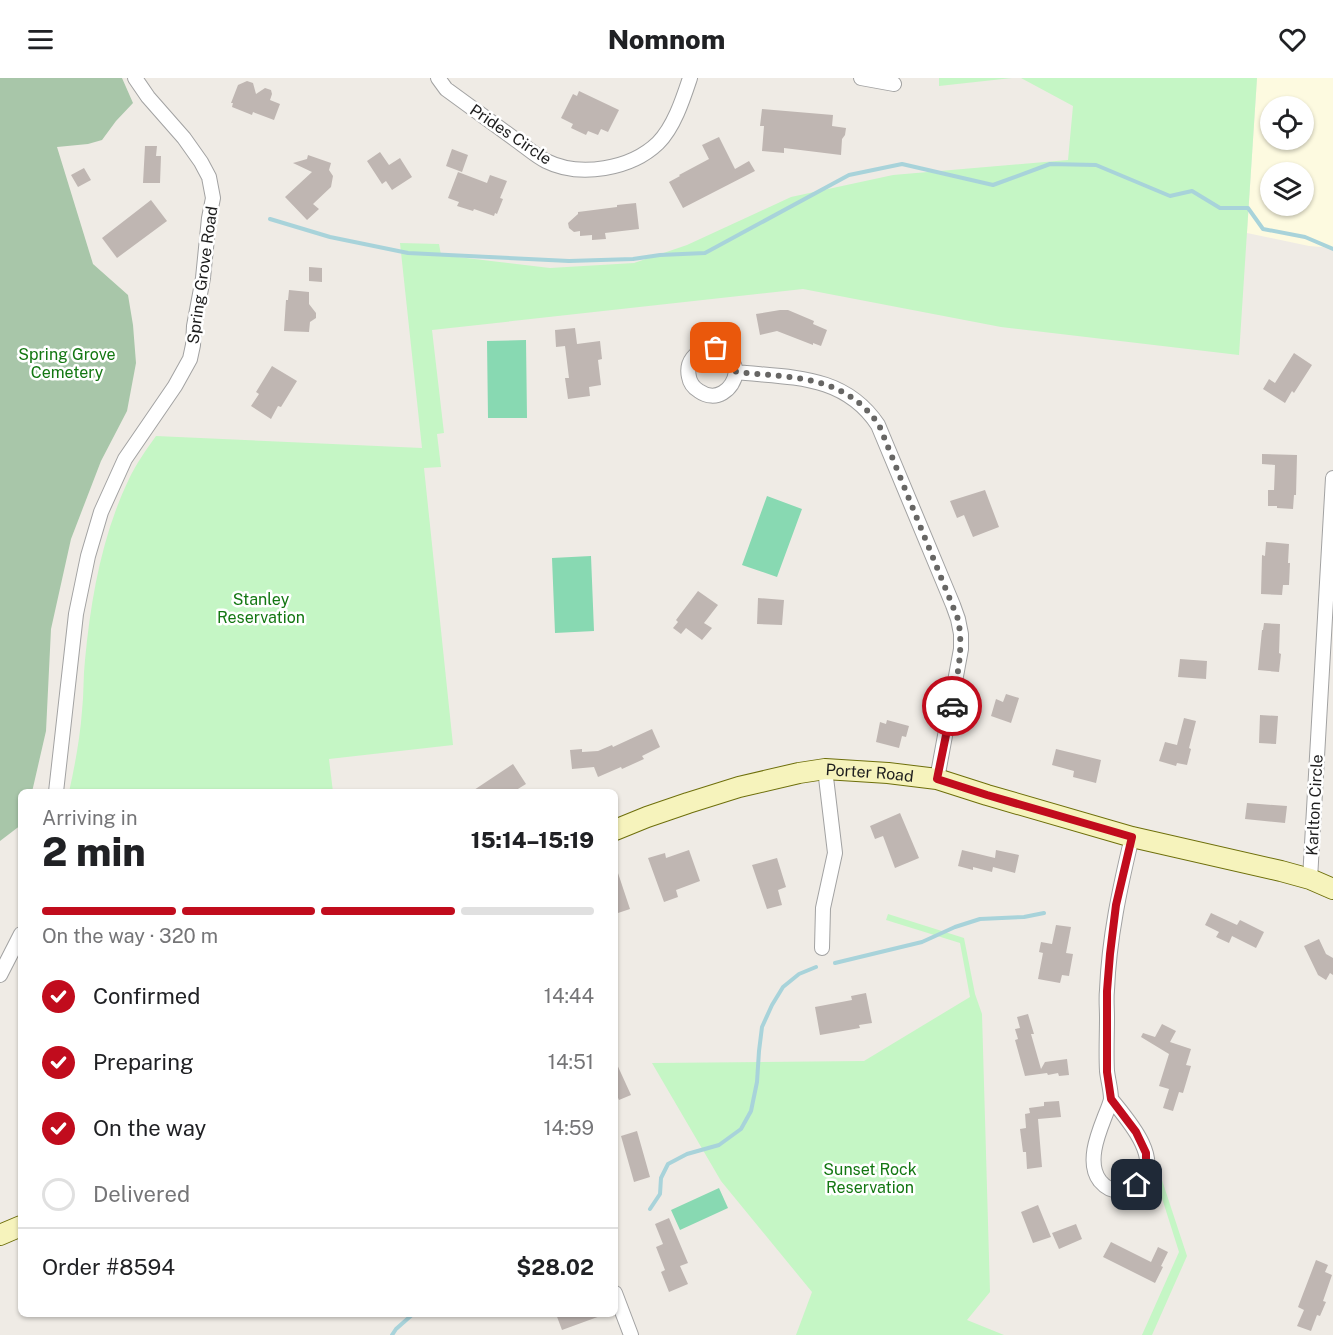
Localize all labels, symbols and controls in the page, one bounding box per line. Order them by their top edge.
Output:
icon: menu [24,23,57,56]
text: Nomnom [608,23,725,55]
icon: heart [1276,23,1309,56]
map controls [1260,96,1314,216]
button: locate [1260,96,1314,150]
street label: Prides Circle [466,100,555,169]
button: layers [1260,162,1314,216]
street label: Spring Grove Road [183,205,222,345]
pin [690,322,741,373]
icon: bag [699,331,732,364]
park label: Spring Grove Cemetery [18,345,116,382]
park label: Stanley Reservation [217,590,305,627]
courier [922,676,982,736]
icon: car [936,690,969,723]
street label: Karlton Circle [1302,754,1327,856]
street label: Porter Road [825,760,915,786]
text: Arriving in [42,806,137,830]
text: 15:14–15:19 [471,827,594,853]
text: 2 min [42,829,146,875]
text: On the way · 320 m [42,924,218,948]
icon: check [42,980,75,1013]
text: Confirmed [93,983,200,1009]
text: 14:44 [544,984,594,1008]
icon: check [42,1046,75,1079]
text: Preparing [93,1049,194,1075]
text: 14:51 [548,1050,594,1074]
icon: check [42,1112,75,1145]
text: On the way [93,1115,206,1141]
text: 14:59 [543,1116,594,1140]
pin [1111,1159,1162,1210]
park label: Sunset Rock Reservation [823,1160,917,1197]
icon: home [1120,1168,1153,1201]
text: Delivered [93,1181,190,1207]
text: Order #8594 [42,1254,175,1280]
text: $28.02 [516,1254,594,1280]

